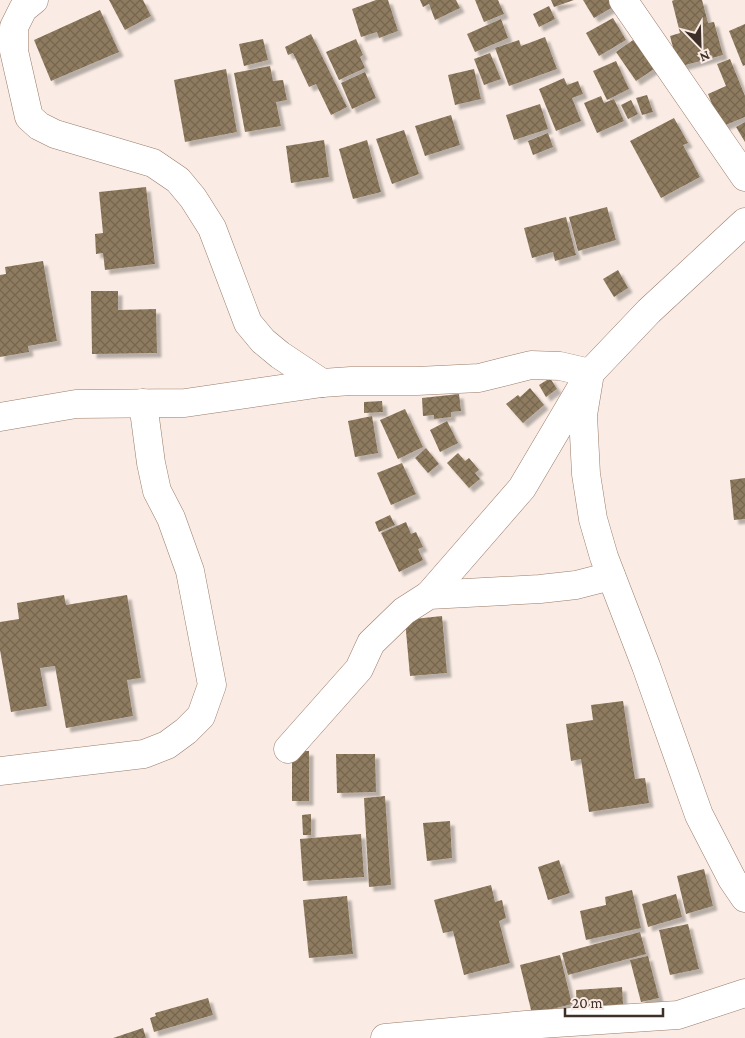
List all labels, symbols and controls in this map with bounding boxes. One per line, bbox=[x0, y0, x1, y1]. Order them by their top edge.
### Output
north arrow bbox=[675, 20, 725, 70]
text: N bbox=[697, 48, 713, 66]
scale bar bbox=[565, 986, 662, 1018]
text: 20 m bbox=[572, 995, 603, 1011]

